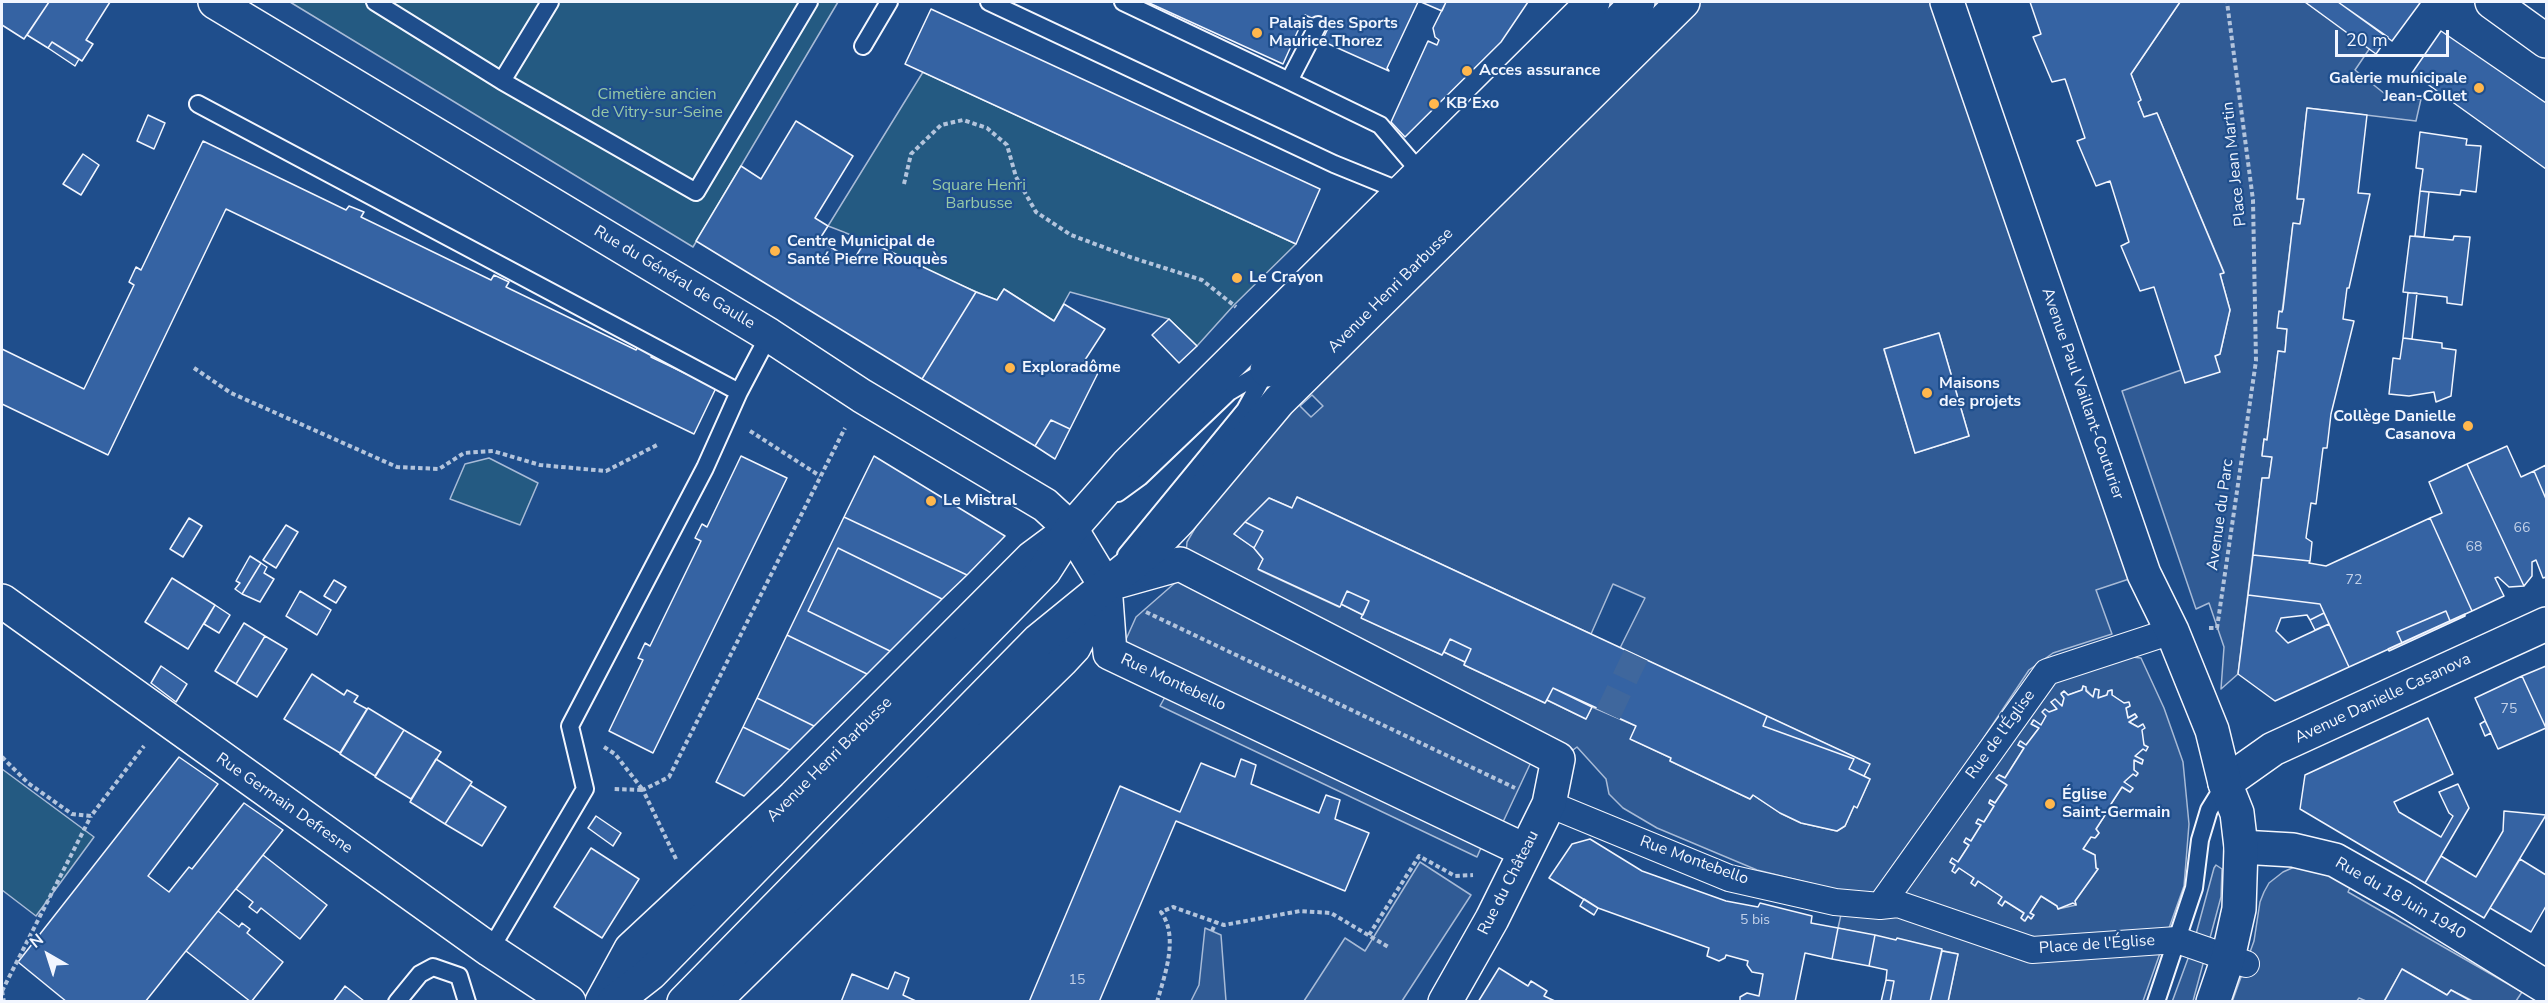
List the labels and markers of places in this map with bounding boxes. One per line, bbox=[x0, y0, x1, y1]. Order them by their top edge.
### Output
place label: Palais des Sports Maurice Thorez bbox=[1269, 14, 1398, 52]
marker: Palais des Sports Maurice Thorez bbox=[1250, 26, 1264, 40]
place label: Acces assurance bbox=[1479, 61, 1600, 81]
marker: Acces assurance bbox=[1460, 64, 1474, 78]
place label: Galerie municipale Jean-Collet bbox=[2329, 69, 2467, 107]
marker: Galerie municipale Jean-Collet bbox=[2472, 81, 2486, 95]
place label: KB Exo bbox=[1446, 94, 1499, 114]
marker: KB Exo bbox=[1427, 97, 1441, 111]
place label: Centre Municipal de Santé Pierre Rouquès bbox=[787, 232, 947, 270]
marker: Centre Municipal de Santé Pierre Rouquès bbox=[768, 244, 782, 258]
place label: Le Crayon bbox=[1249, 268, 1323, 288]
marker: Le Crayon bbox=[1230, 271, 1244, 285]
place label: Exploradôme bbox=[1022, 358, 1121, 378]
marker: Exploradôme bbox=[1003, 361, 1017, 375]
place label: Maisons des projets bbox=[1939, 374, 2021, 412]
marker: Maisons des projets bbox=[1920, 386, 1934, 400]
place label: Collège Danielle Casanova bbox=[2333, 407, 2456, 445]
marker: Collège Danielle Casanova bbox=[2461, 419, 2475, 433]
place label: Le Mistral bbox=[943, 491, 1017, 511]
marker: Le Mistral bbox=[924, 494, 938, 508]
place label: Église Saint-Germain bbox=[2062, 785, 2170, 823]
marker: Église Saint-Germain bbox=[2043, 797, 2057, 811]

